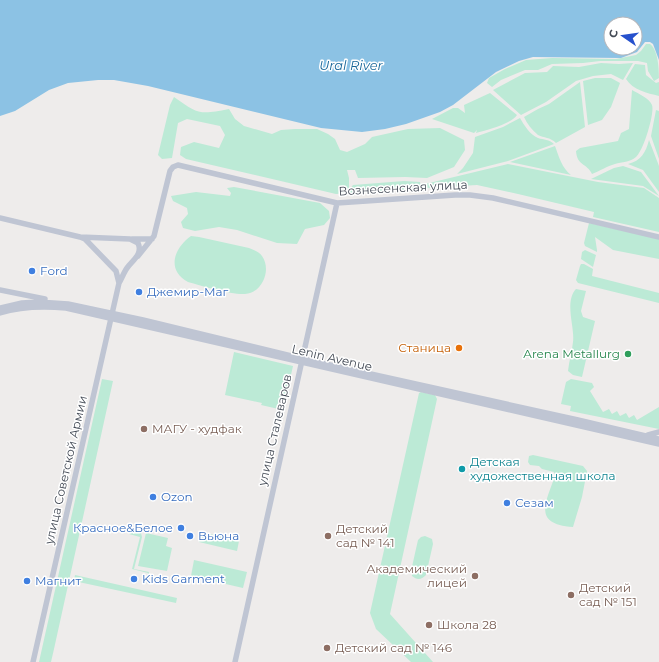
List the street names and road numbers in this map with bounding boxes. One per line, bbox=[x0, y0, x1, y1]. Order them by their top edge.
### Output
street label: Вознесенская улица bbox=[338, 177, 468, 198]
street label: Lenin Avenue bbox=[290, 341, 374, 374]
street label: улица Сталеваров bbox=[254, 373, 295, 488]
street label: улица Советской Армии bbox=[41, 394, 90, 547]

